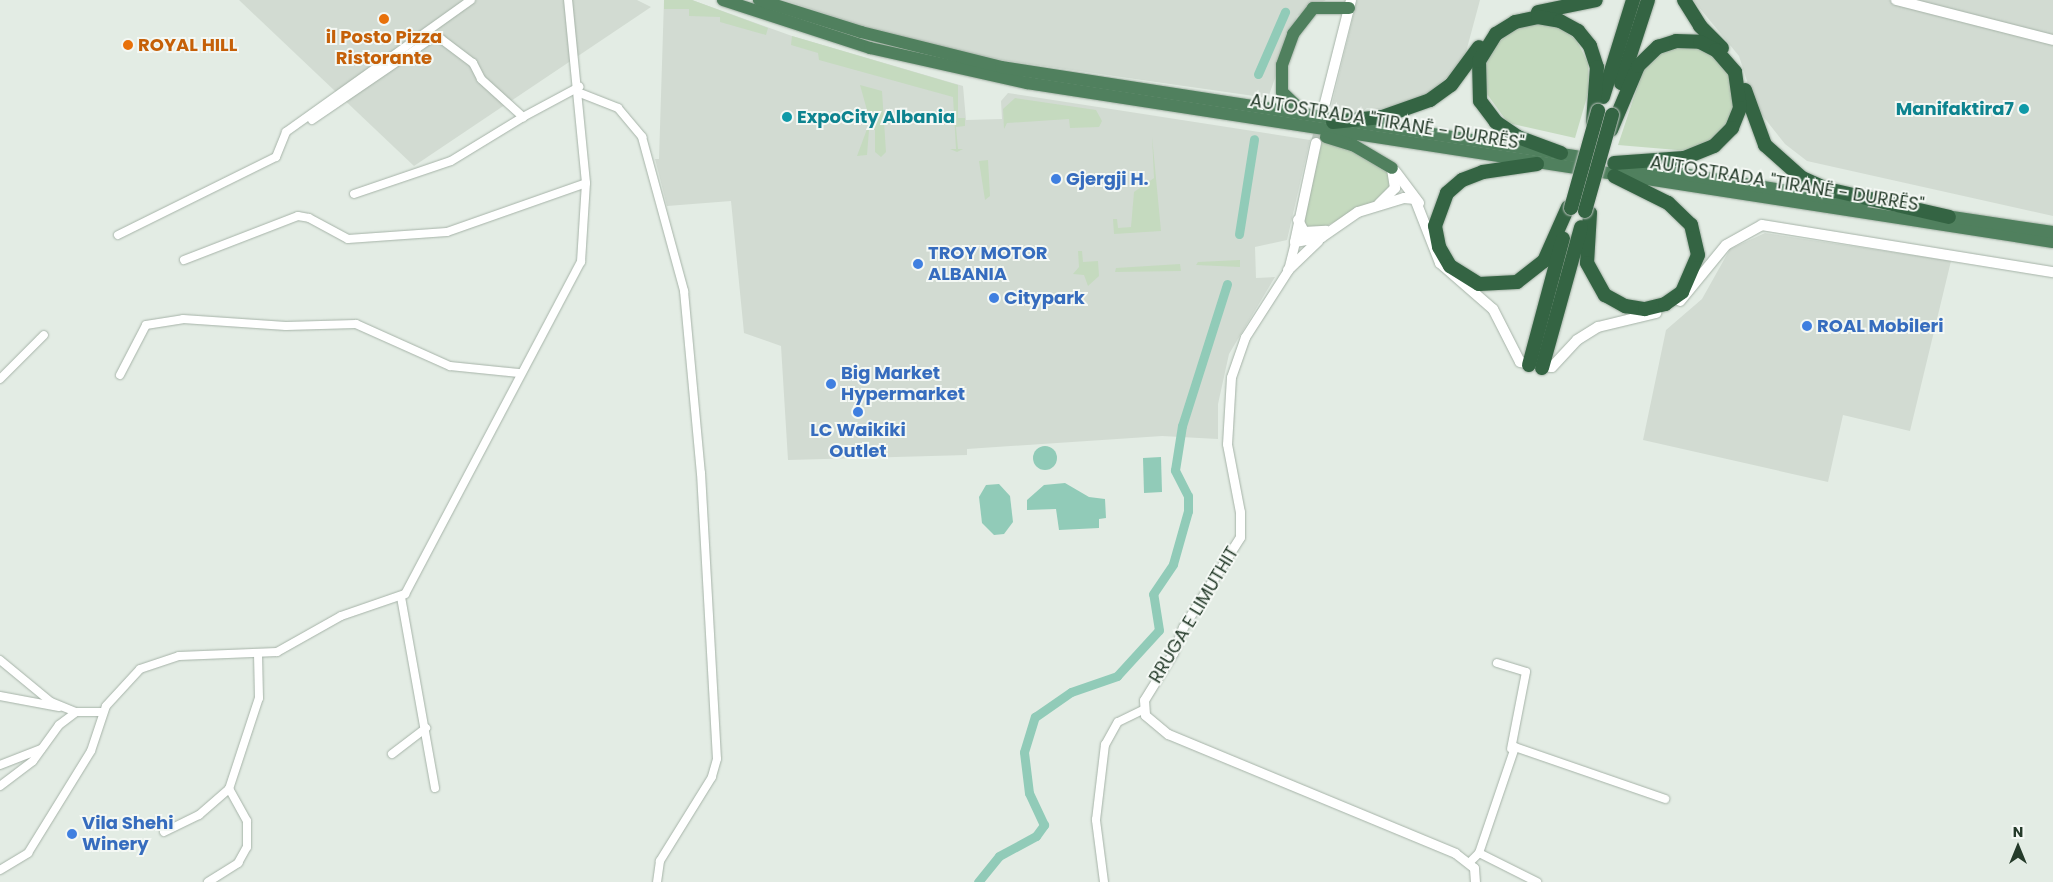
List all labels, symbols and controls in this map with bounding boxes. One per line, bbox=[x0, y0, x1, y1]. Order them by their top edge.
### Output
marker: il Posto Pizza Ristorante bbox=[378, 13, 390, 25]
place label: il Posto Pizza Ristorante bbox=[326, 27, 442, 70]
place label: ROYAL HILL bbox=[138, 34, 237, 56]
marker: ROYAL HILL bbox=[122, 39, 134, 51]
street label: AUTOSTRADA "TIRANË - DURRËS" bbox=[1249, 90, 1525, 154]
place label: Manifaktira7 bbox=[1896, 98, 2014, 120]
marker: Manifaktira7 bbox=[2018, 103, 2030, 115]
place label: ExpoCity Albania bbox=[797, 106, 955, 128]
marker: ExpoCity Albania bbox=[781, 111, 793, 123]
street label: AUTOSTRADA "TIRANË - DURRËS" bbox=[1649, 152, 1925, 216]
place label: Gjergji H. bbox=[1066, 168, 1149, 190]
marker: Gjergji H. bbox=[1050, 173, 1062, 185]
place label: TROY MOTOR ALBANIA bbox=[928, 243, 1048, 286]
marker: TROY MOTOR ALBANIA bbox=[912, 258, 924, 270]
place label: Citypark bbox=[1004, 287, 1085, 309]
marker: Citypark bbox=[988, 292, 1000, 304]
place label: ROAL Mobileri bbox=[1817, 315, 1943, 337]
marker: ROAL Mobileri bbox=[1801, 320, 1813, 332]
place label: Big Market Hypermarket bbox=[841, 363, 965, 406]
marker: Big Market Hypermarket bbox=[825, 378, 837, 390]
marker: LC Waikiki Outlet bbox=[852, 406, 864, 418]
place label: LC Waikiki Outlet bbox=[810, 420, 906, 462]
street label: RRUGA E LIMUTHIT bbox=[1145, 543, 1243, 687]
place label: Vila Shehi Winery bbox=[82, 813, 174, 856]
north arrow bbox=[1993, 822, 2043, 872]
text: N bbox=[2013, 822, 2023, 842]
marker: Vila Shehi Winery bbox=[66, 828, 78, 840]

